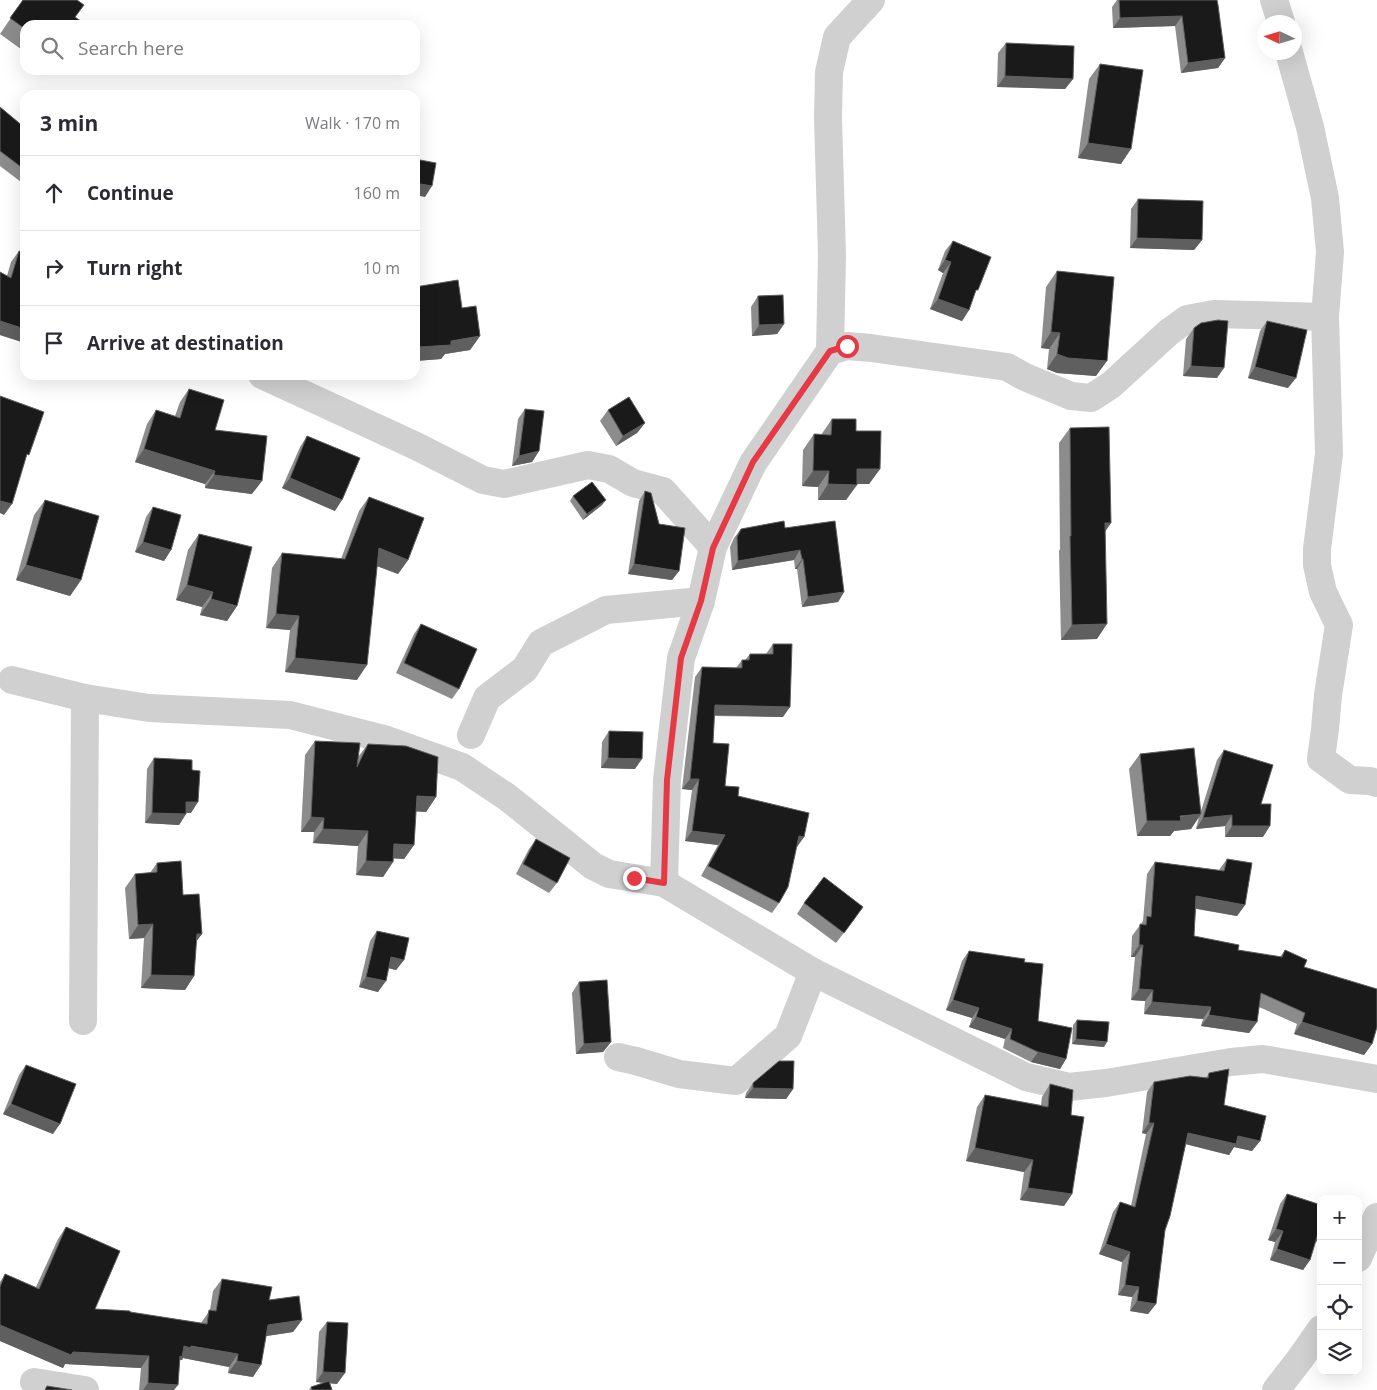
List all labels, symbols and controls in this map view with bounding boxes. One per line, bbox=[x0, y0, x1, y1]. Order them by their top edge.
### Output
north arrow bbox=[1257, 15, 1302, 60]
search box bbox=[20, 20, 420, 75]
icon: search bbox=[38, 34, 66, 62]
text: Search here bbox=[78, 35, 184, 61]
text: 3 min bbox=[40, 109, 98, 137]
text: Walk · 170 m bbox=[305, 112, 400, 134]
icon: ahead bbox=[40, 179, 68, 207]
text: Continue bbox=[87, 180, 174, 206]
text: 160 m bbox=[354, 182, 400, 204]
icon: right bbox=[40, 254, 68, 282]
text: Turn right bbox=[87, 255, 182, 281]
text: 10 m bbox=[363, 257, 400, 279]
icon: arrive bbox=[40, 329, 68, 357]
text: Arrive at destination bbox=[87, 330, 284, 356]
route start bbox=[836, 335, 859, 358]
route end bbox=[623, 867, 646, 890]
map controls bbox=[1317, 1195, 1362, 1375]
button: + bbox=[1317, 1195, 1362, 1240]
button: − bbox=[1317, 1240, 1362, 1285]
button: locate bbox=[1317, 1285, 1362, 1330]
button: layers bbox=[1317, 1330, 1362, 1375]

